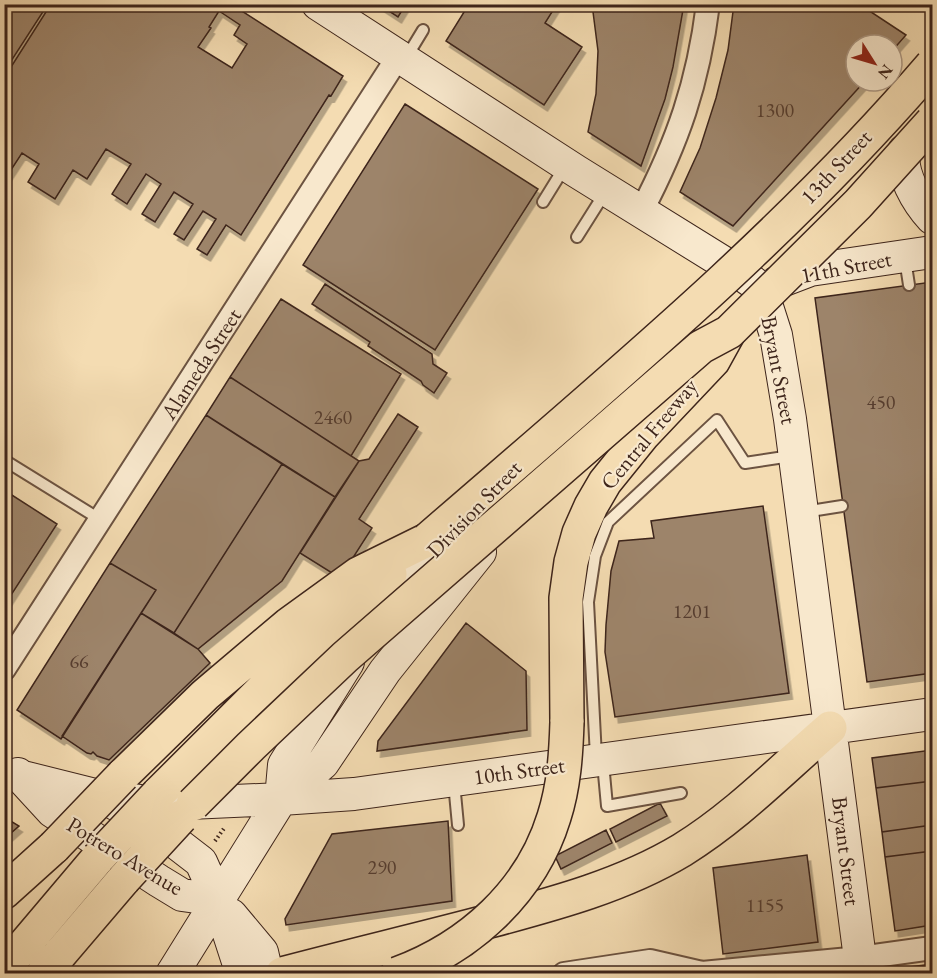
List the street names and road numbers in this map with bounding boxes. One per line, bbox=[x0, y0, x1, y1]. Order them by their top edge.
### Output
street label: 13th Street bbox=[794, 123, 878, 211]
street label: 11th Street bbox=[798, 244, 894, 290]
street label: Alameda Street bbox=[154, 303, 248, 426]
street label: Bryant Street bbox=[754, 313, 804, 427]
street label: Central Freeway bbox=[594, 372, 704, 496]
street label: Division Street bbox=[420, 454, 528, 564]
street label: 10th Street bbox=[471, 750, 567, 792]
street label: Bryant Street bbox=[825, 795, 867, 907]
street label: Potrero Avenue bbox=[62, 810, 189, 902]

